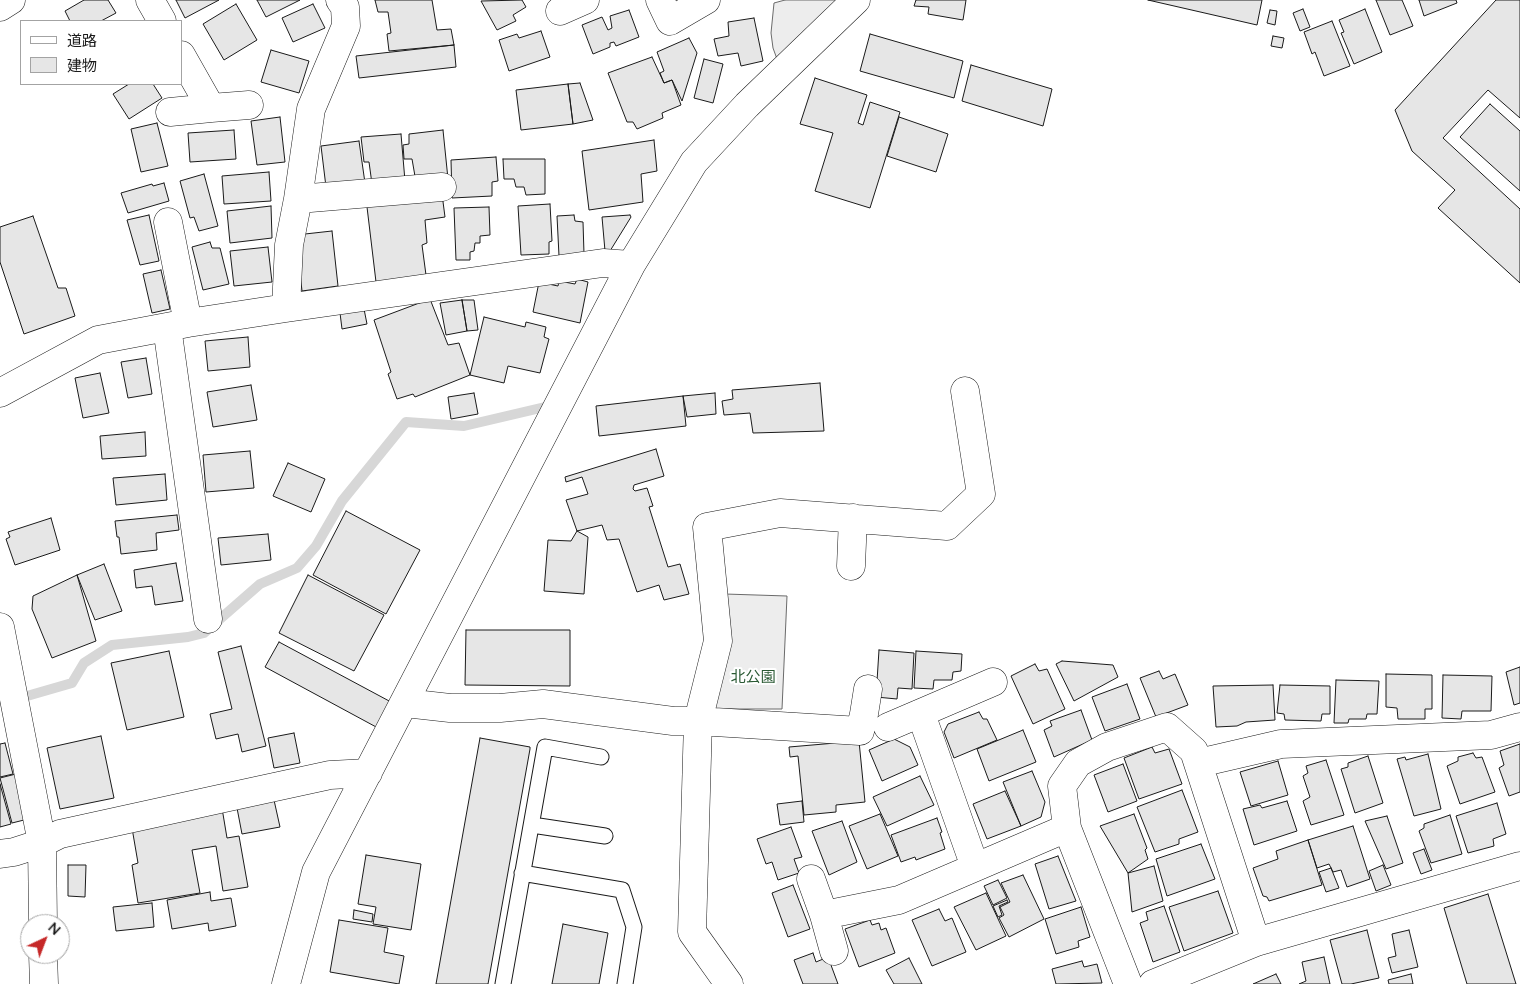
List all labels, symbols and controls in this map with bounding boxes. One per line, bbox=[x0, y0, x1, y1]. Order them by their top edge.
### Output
legend bbox=[20, 20, 182, 85]
text: 道路 bbox=[67, 31, 97, 49]
text: 建物 bbox=[67, 56, 97, 74]
park label: 北公園 bbox=[731, 668, 775, 686]
north arrow bbox=[20, 914, 70, 964]
text: N bbox=[45, 918, 65, 938]

